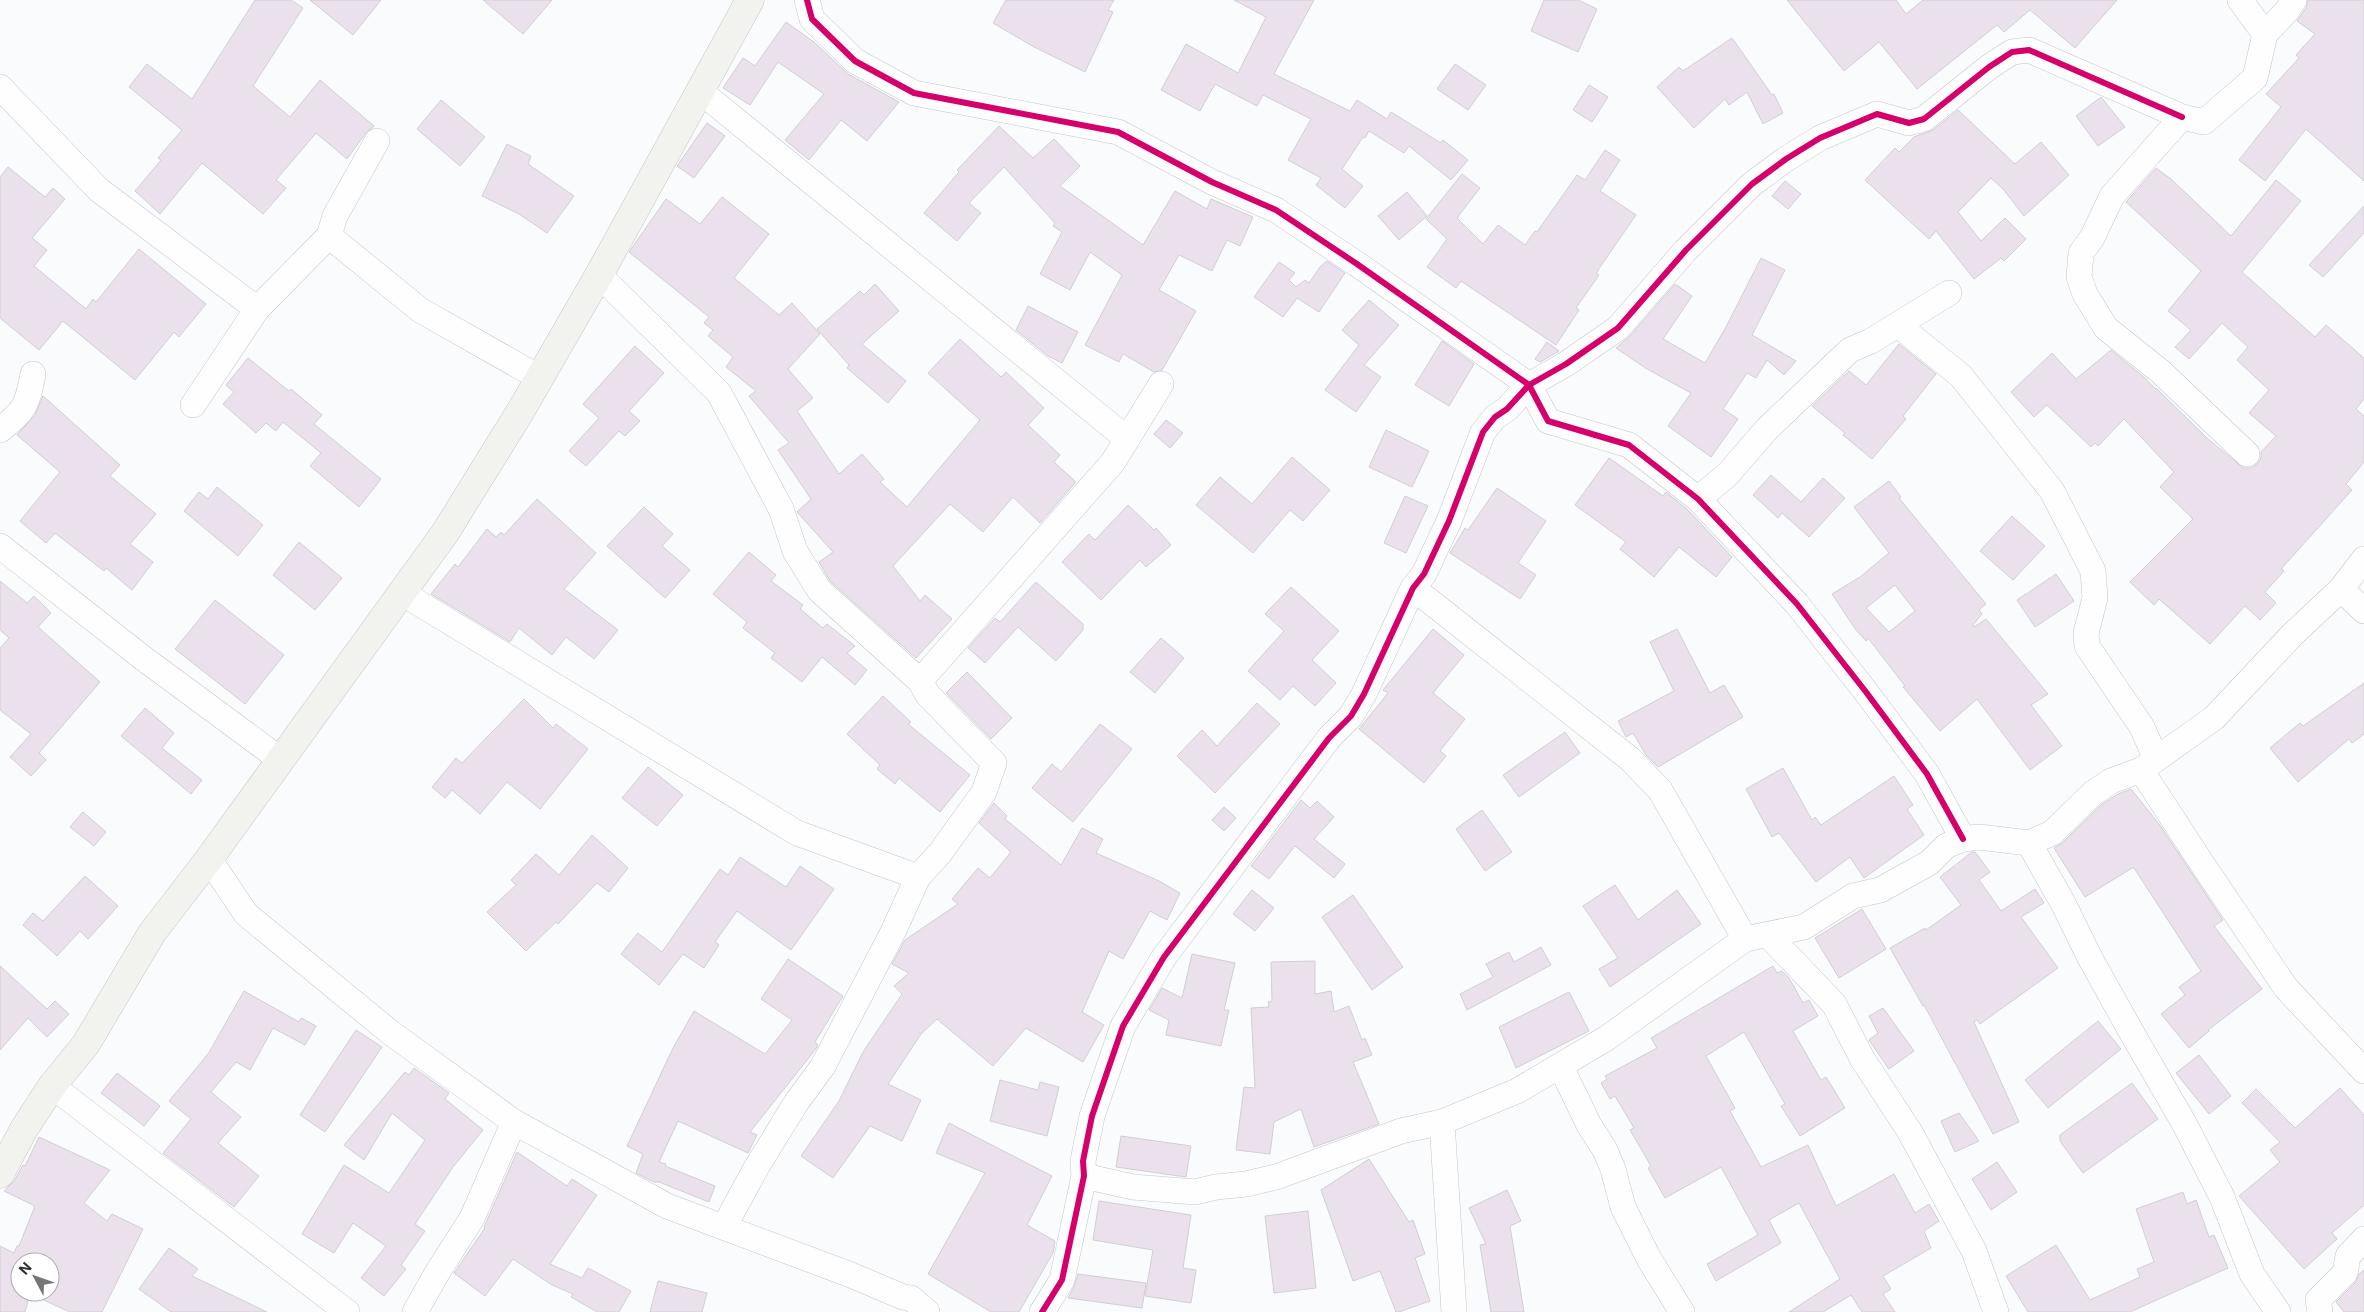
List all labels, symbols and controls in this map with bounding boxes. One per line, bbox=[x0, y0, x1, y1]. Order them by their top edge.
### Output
north arrow bbox=[10, 1252, 60, 1302]
text: N bbox=[15, 1259, 35, 1278]

